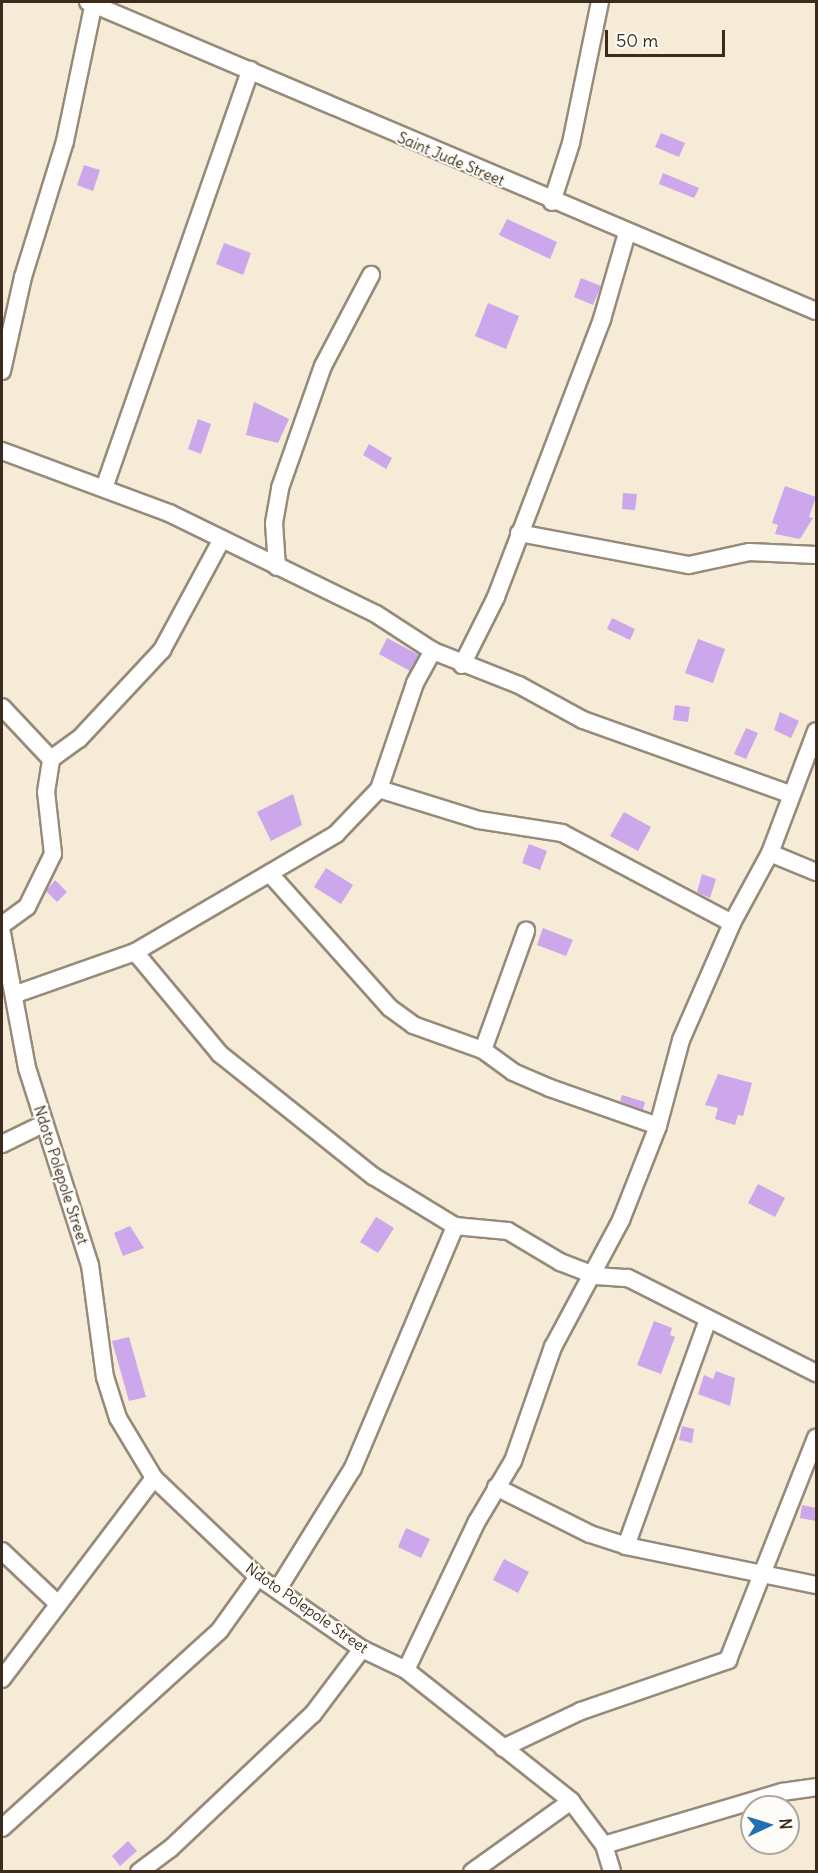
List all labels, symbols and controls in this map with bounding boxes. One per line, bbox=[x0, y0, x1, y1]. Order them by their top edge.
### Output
scale bar bbox=[608, 18, 728, 56]
text: 50 m bbox=[616, 29, 658, 52]
street label: Saint Jude Street bbox=[395, 128, 507, 190]
street label: Ndoto Polepole Street bbox=[30, 1103, 92, 1247]
street label: Ndoto Polepole Street bbox=[242, 1559, 372, 1657]
north arrow bbox=[740, 1795, 800, 1855]
text: N bbox=[776, 1818, 796, 1830]

